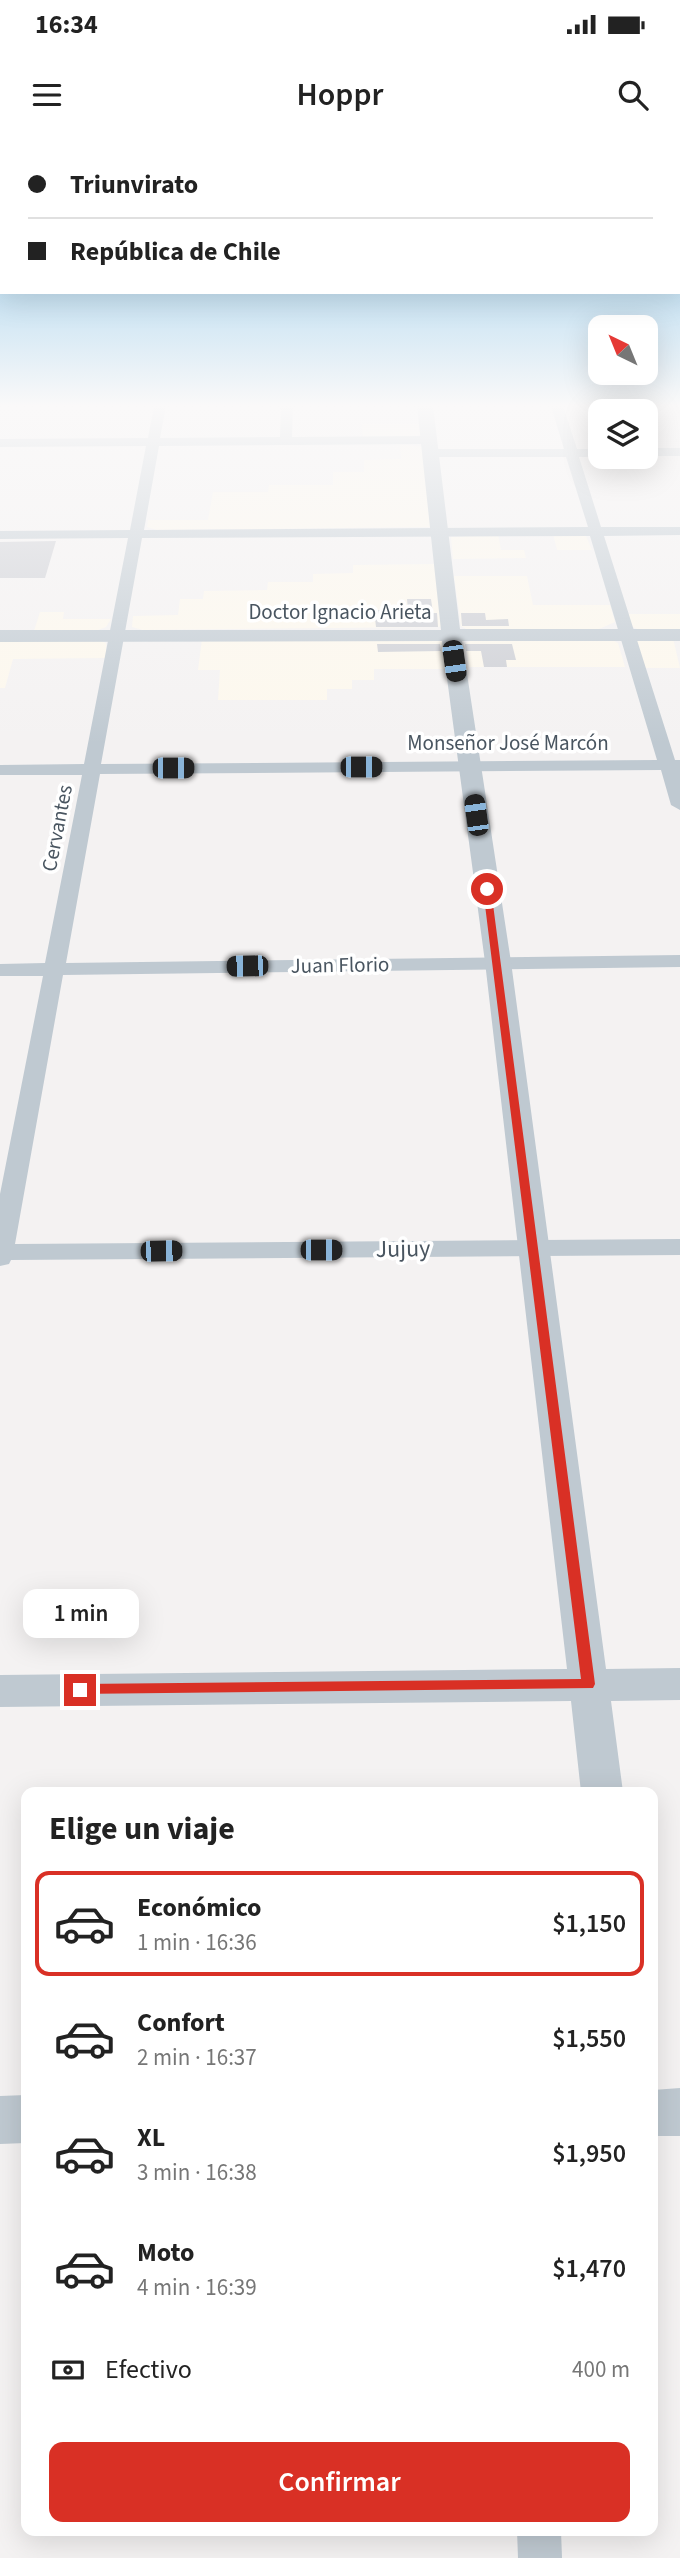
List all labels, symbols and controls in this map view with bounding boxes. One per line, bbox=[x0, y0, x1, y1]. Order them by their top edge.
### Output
text: 16:34 bbox=[35, 6, 98, 43]
text: Hoppr bbox=[297, 72, 383, 118]
icon: menu bbox=[28, 76, 66, 114]
icon: search bbox=[614, 76, 652, 114]
text: Triunvirato bbox=[70, 166, 198, 203]
text: República de Chile bbox=[70, 233, 281, 270]
north arrow bbox=[588, 315, 658, 385]
map controls bbox=[588, 315, 658, 469]
button: layers bbox=[588, 399, 658, 469]
street label: Doctor Ignacio Arieta bbox=[248, 597, 432, 627]
car bbox=[441, 639, 468, 683]
street label: Monseñor José Marcón bbox=[407, 728, 609, 758]
car bbox=[341, 757, 383, 778]
car bbox=[153, 758, 195, 779]
street label: Cervantes bbox=[34, 782, 80, 874]
car bbox=[463, 793, 490, 837]
route start bbox=[471, 873, 503, 905]
street label: Juan Florio bbox=[290, 949, 390, 981]
car bbox=[226, 955, 269, 977]
street label: Jujuy bbox=[375, 1231, 431, 1267]
car bbox=[140, 1240, 183, 1262]
car bbox=[301, 1240, 343, 1261]
callout: 1 min bbox=[22, 1588, 138, 1638]
text: 1 min bbox=[54, 1597, 108, 1630]
route end bbox=[64, 1674, 96, 1706]
text: Elige un viaje bbox=[49, 1806, 235, 1852]
text: Económico bbox=[137, 1889, 262, 1926]
icon: car bbox=[53, 1892, 116, 1955]
text: $1,150 bbox=[552, 1905, 626, 1942]
text: 1 min · 16:36 bbox=[137, 1926, 257, 1959]
text: Confort bbox=[137, 2004, 225, 2041]
icon: car bbox=[53, 2007, 116, 2070]
text: $1,550 bbox=[552, 2020, 626, 2057]
text: 2 min · 16:37 bbox=[137, 2041, 257, 2074]
text: XL bbox=[137, 2119, 165, 2156]
icon: car bbox=[53, 2122, 116, 2185]
text: $1,950 bbox=[552, 2135, 626, 2172]
text: 3 min · 16:38 bbox=[137, 2156, 257, 2189]
text: Moto bbox=[137, 2234, 194, 2271]
icon: car bbox=[53, 2237, 116, 2300]
text: $1,470 bbox=[552, 2250, 626, 2287]
text: 4 min · 16:39 bbox=[137, 2271, 257, 2304]
icon: cash bbox=[49, 2351, 87, 2389]
text: Efectivo bbox=[105, 2351, 192, 2388]
text: 400 m bbox=[572, 2353, 630, 2386]
button: Confirmar bbox=[49, 2442, 630, 2522]

